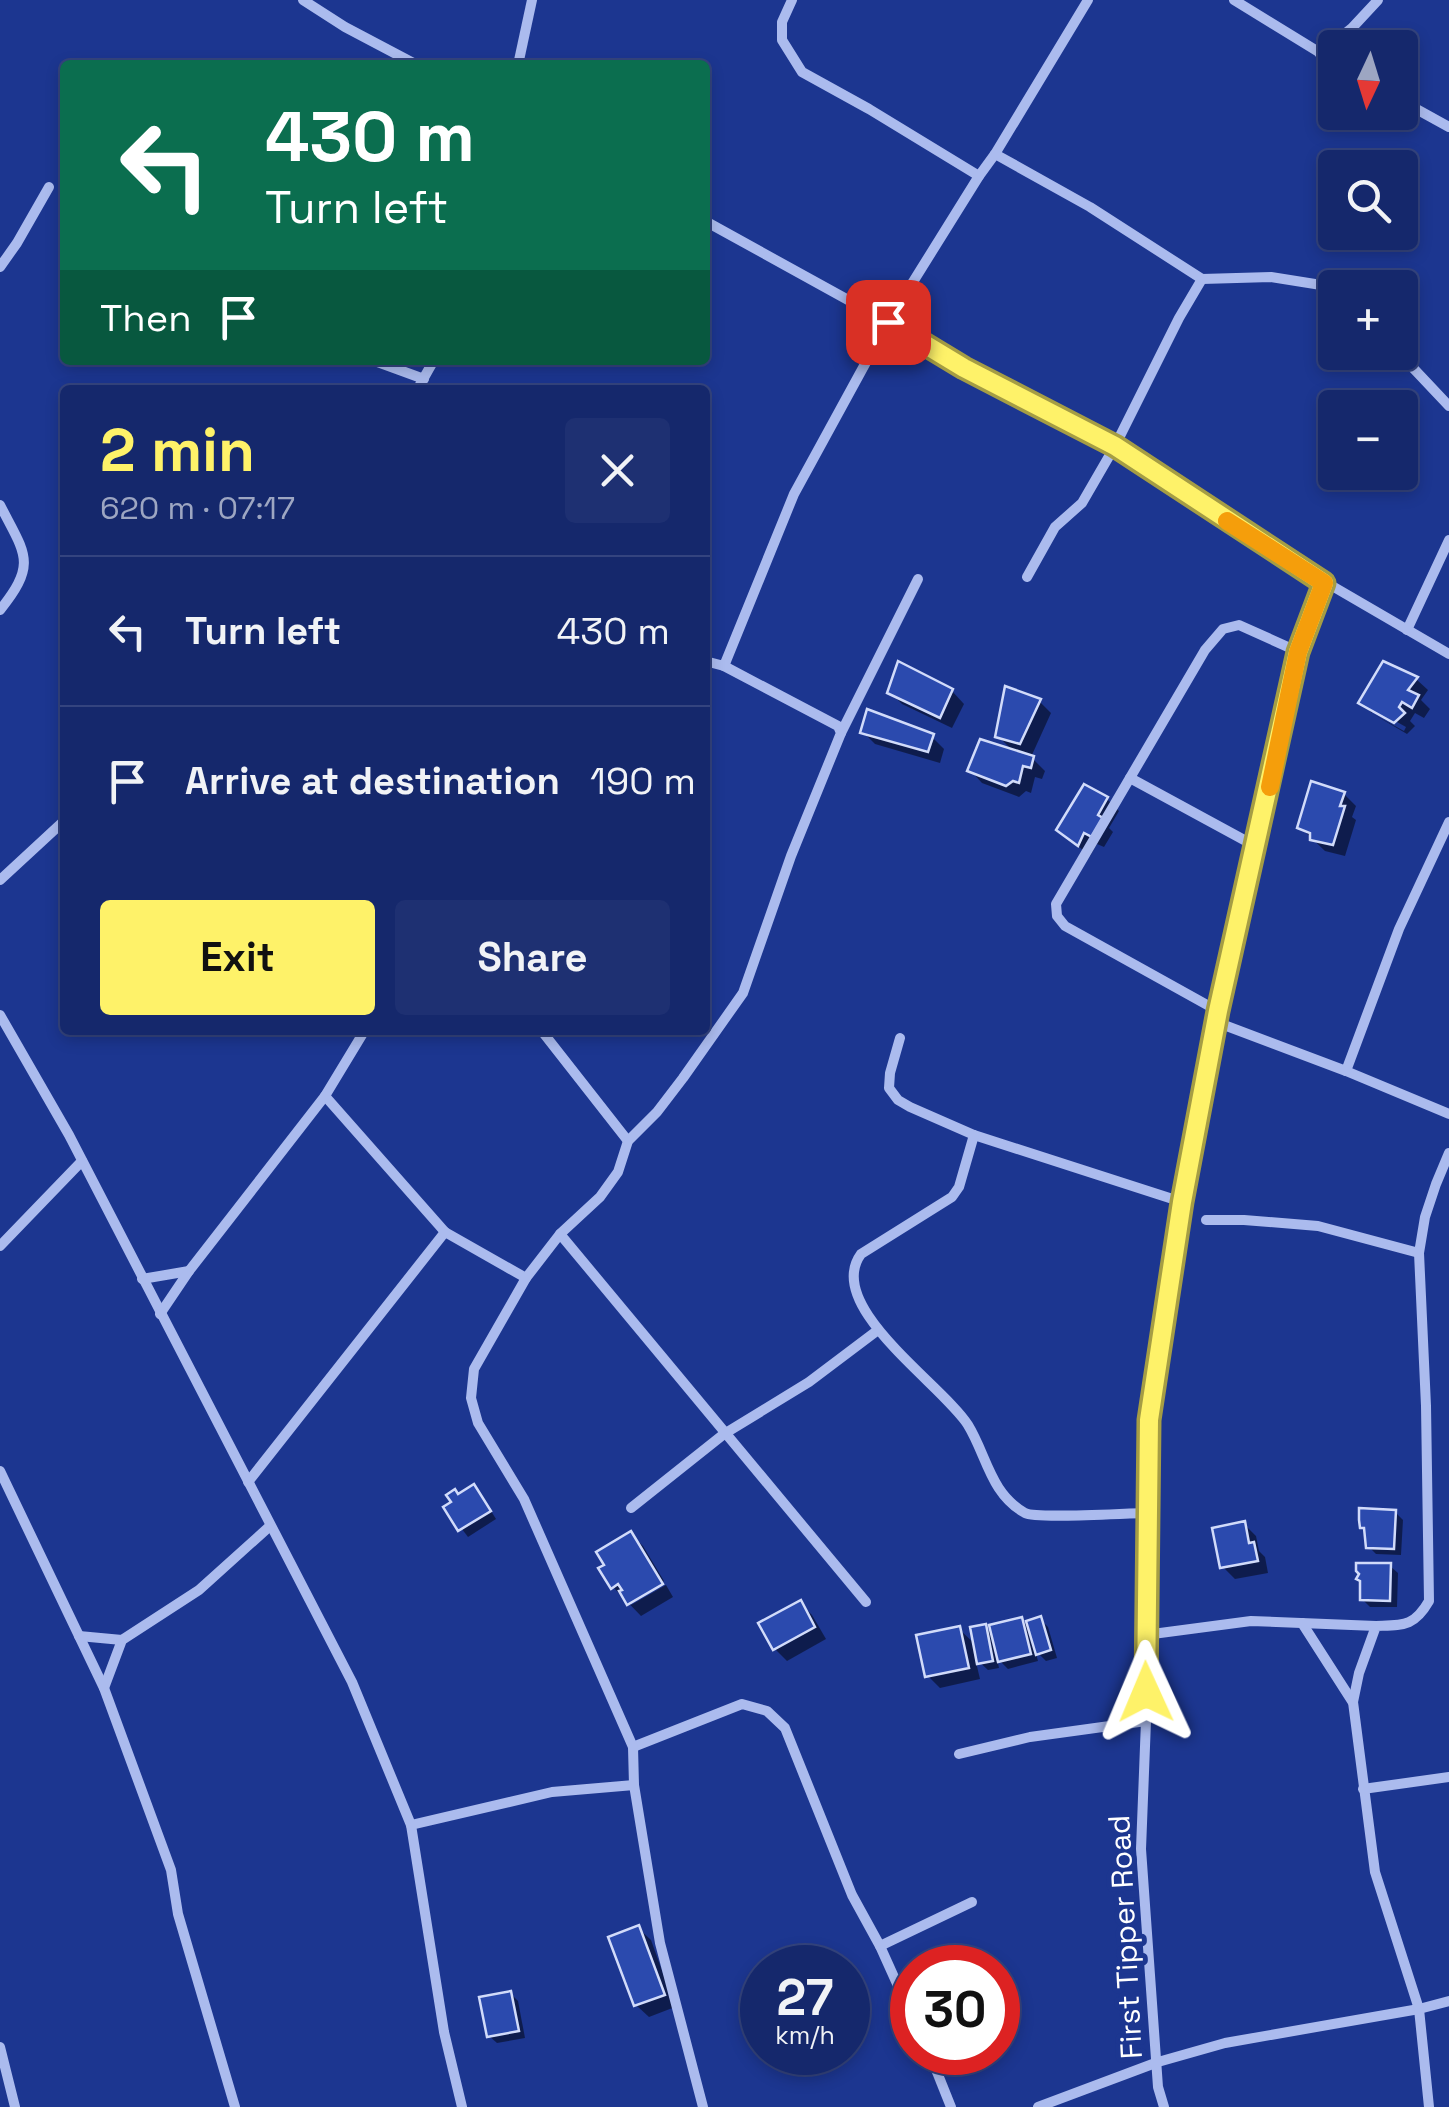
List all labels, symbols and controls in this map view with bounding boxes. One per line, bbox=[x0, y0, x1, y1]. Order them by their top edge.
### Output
north arrow bbox=[1318, 30, 1418, 130]
map controls bbox=[1318, 30, 1418, 490]
text: 430 m bbox=[265, 92, 475, 181]
icon: left bbox=[100, 100, 230, 230]
button: search bbox=[1318, 150, 1418, 250]
text: Turn left bbox=[265, 179, 448, 236]
button: + bbox=[1318, 270, 1418, 370]
pin bbox=[846, 280, 931, 365]
icon: arrive bbox=[211, 290, 266, 345]
text: Then bbox=[100, 294, 191, 342]
icon: arrive bbox=[861, 295, 916, 350]
button: − bbox=[1318, 390, 1418, 490]
text: 2 min bbox=[100, 412, 255, 489]
button: close bbox=[565, 418, 670, 523]
text: 620 m · 07:17 bbox=[100, 488, 295, 528]
icon: left bbox=[100, 604, 155, 659]
text: Turn left bbox=[185, 607, 341, 655]
text: 430 m bbox=[556, 607, 670, 655]
icon: arrive bbox=[100, 754, 155, 809]
text: Arrive at destination bbox=[185, 757, 560, 805]
text: 190 m bbox=[590, 757, 696, 805]
button: Exit bbox=[100, 900, 375, 1015]
button: Share bbox=[395, 900, 670, 1015]
position arrow bbox=[1094, 1640, 1198, 1744]
street label: First Tipper Road bbox=[1099, 1814, 1151, 2060]
speed limit sign: 30 bbox=[890, 1945, 1020, 2075]
text: 27 bbox=[777, 1966, 833, 2030]
text: km/h bbox=[775, 2019, 835, 2051]

